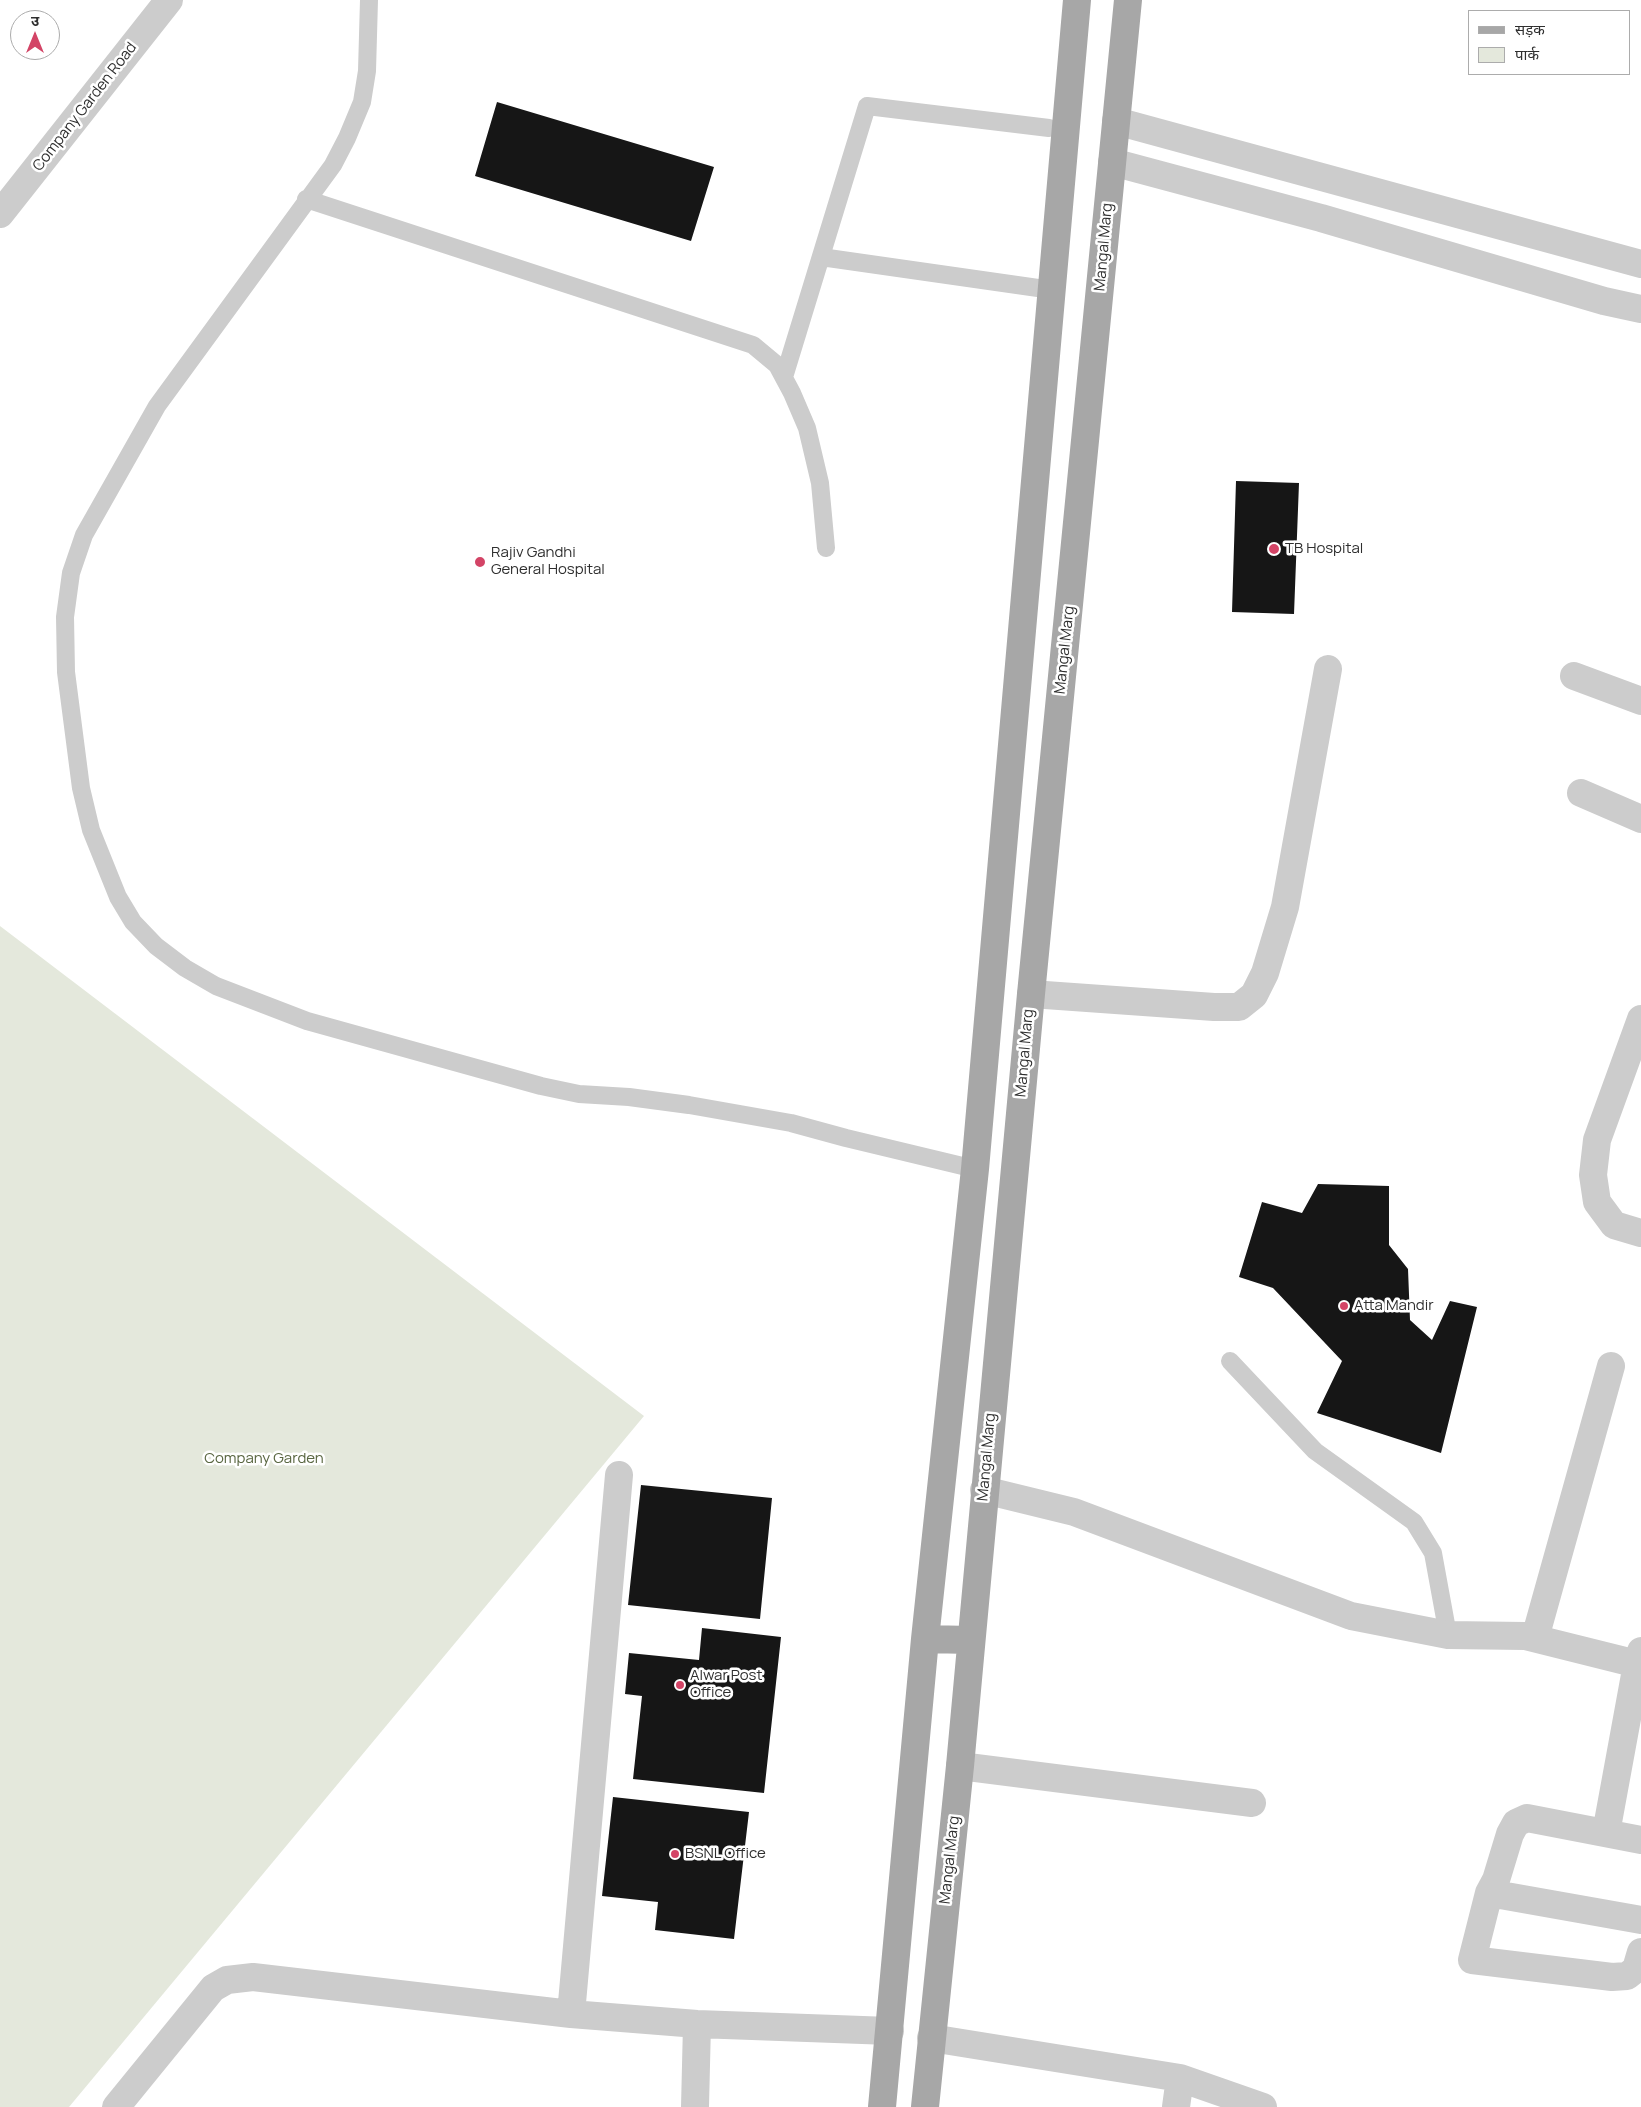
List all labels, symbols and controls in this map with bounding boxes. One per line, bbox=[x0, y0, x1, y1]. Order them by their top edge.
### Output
north arrow bbox=[10, 10, 60, 60]
legend bbox=[1468, 10, 1631, 75]
text: उ bbox=[31, 11, 39, 30]
text: सड़क bbox=[1515, 19, 1545, 40]
street label: Company Garden Road bbox=[29, 39, 141, 175]
text: पार्क bbox=[1515, 44, 1539, 65]
street label: Mangal Marg bbox=[1091, 202, 1117, 292]
place label: TB Hospital bbox=[1285, 540, 1363, 558]
marker: TB Hospital bbox=[1267, 542, 1281, 556]
place label: Rajiv Gandhi General Hospital bbox=[491, 544, 605, 579]
marker: Rajiv Gandhi General Hospital bbox=[473, 555, 487, 569]
street label: Mangal Marg bbox=[1051, 605, 1079, 695]
street label: Mangal Marg bbox=[1012, 1008, 1038, 1098]
place label: Atta Mandir bbox=[1354, 1297, 1434, 1315]
marker: Atta Mandir bbox=[1338, 1300, 1350, 1312]
street label: Mangal Marg bbox=[974, 1412, 1000, 1502]
park label: Company Garden bbox=[204, 1450, 324, 1468]
place label: Alwar Post Office bbox=[690, 1667, 762, 1702]
marker: Alwar Post Office bbox=[674, 1679, 686, 1691]
street label: Mangal Marg bbox=[936, 1815, 964, 1905]
place label: BSNL Office bbox=[685, 1845, 766, 1863]
marker: BSNL Office bbox=[669, 1848, 681, 1860]

